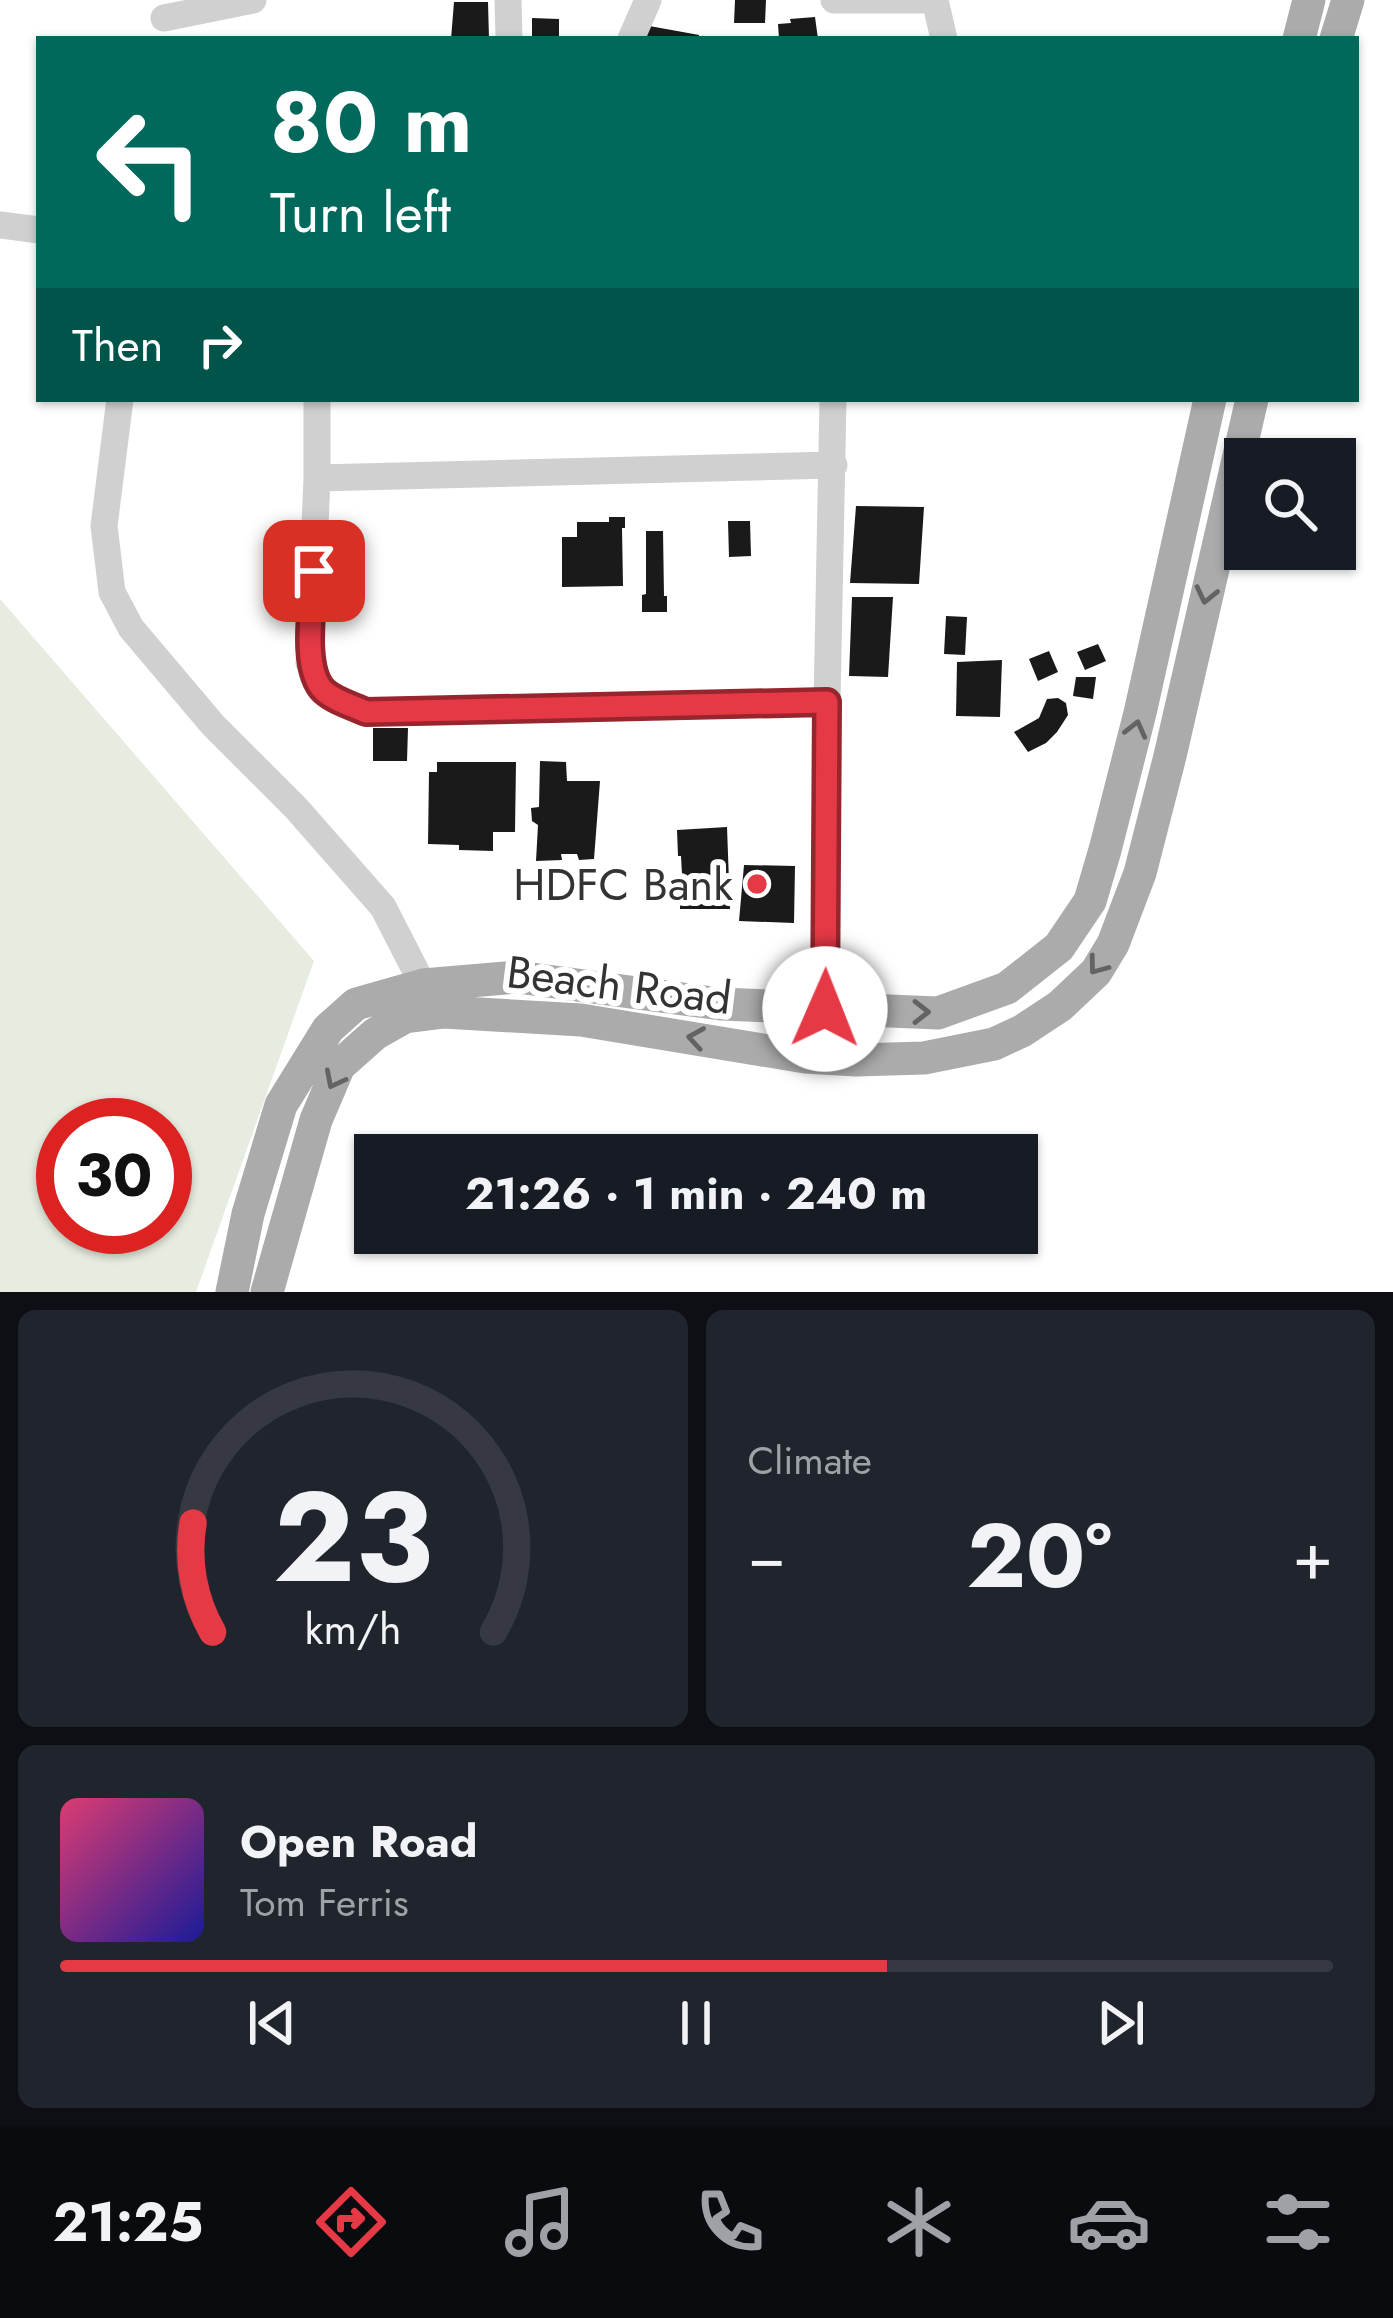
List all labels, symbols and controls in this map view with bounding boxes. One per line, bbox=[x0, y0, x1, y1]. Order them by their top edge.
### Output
text: 80 m bbox=[270, 62, 472, 184]
icon: left bbox=[72, 84, 228, 240]
text: Turn left bbox=[270, 174, 451, 252]
icon: right bbox=[187, 312, 253, 378]
text: Then bbox=[72, 313, 163, 378]
map controls bbox=[1224, 438, 1356, 570]
button: search bbox=[1224, 438, 1356, 570]
pin bbox=[263, 520, 365, 622]
icon: arrive bbox=[281, 538, 347, 604]
one-way arrow bbox=[1195, 584, 1220, 604]
one-way arrow bbox=[1122, 719, 1147, 739]
place label: HDFC Bank bbox=[513, 852, 733, 917]
marker: HDFC Bank bbox=[744, 871, 770, 897]
street label: Beach Road bbox=[503, 939, 735, 1031]
position arrow bbox=[762, 946, 888, 1072]
one-way arrow bbox=[1089, 953, 1111, 975]
one-way arrow bbox=[913, 999, 931, 1025]
one-way arrow bbox=[686, 1027, 706, 1052]
one-way arrow bbox=[326, 1068, 349, 1090]
speed limit sign: 30 bbox=[36, 1098, 192, 1254]
text: 21:26 · 1 min · 240 m bbox=[465, 1161, 927, 1226]
text: Climate bbox=[748, 1432, 872, 1489]
text: 23 bbox=[273, 1447, 432, 1628]
text: 20° bbox=[967, 1491, 1112, 1621]
text: − bbox=[748, 1508, 786, 1604]
text: + bbox=[1292, 1508, 1333, 1604]
text: km/h bbox=[304, 1597, 401, 1659]
text: Open Road bbox=[240, 1809, 478, 1874]
text: Tom Ferris bbox=[240, 1874, 409, 1931]
icon: previous bbox=[239, 1990, 305, 2056]
icon: pause bbox=[663, 1990, 729, 2056]
icon: next bbox=[1088, 1990, 1154, 2056]
icon: directions bbox=[309, 2180, 393, 2264]
icon: music bbox=[498, 2180, 582, 2264]
icon: phone bbox=[688, 2180, 772, 2264]
icon: climate bbox=[877, 2180, 961, 2264]
icon: car bbox=[1067, 2180, 1151, 2264]
icon: filters bbox=[1256, 2180, 1340, 2264]
text: 21:25 bbox=[53, 2183, 203, 2261]

